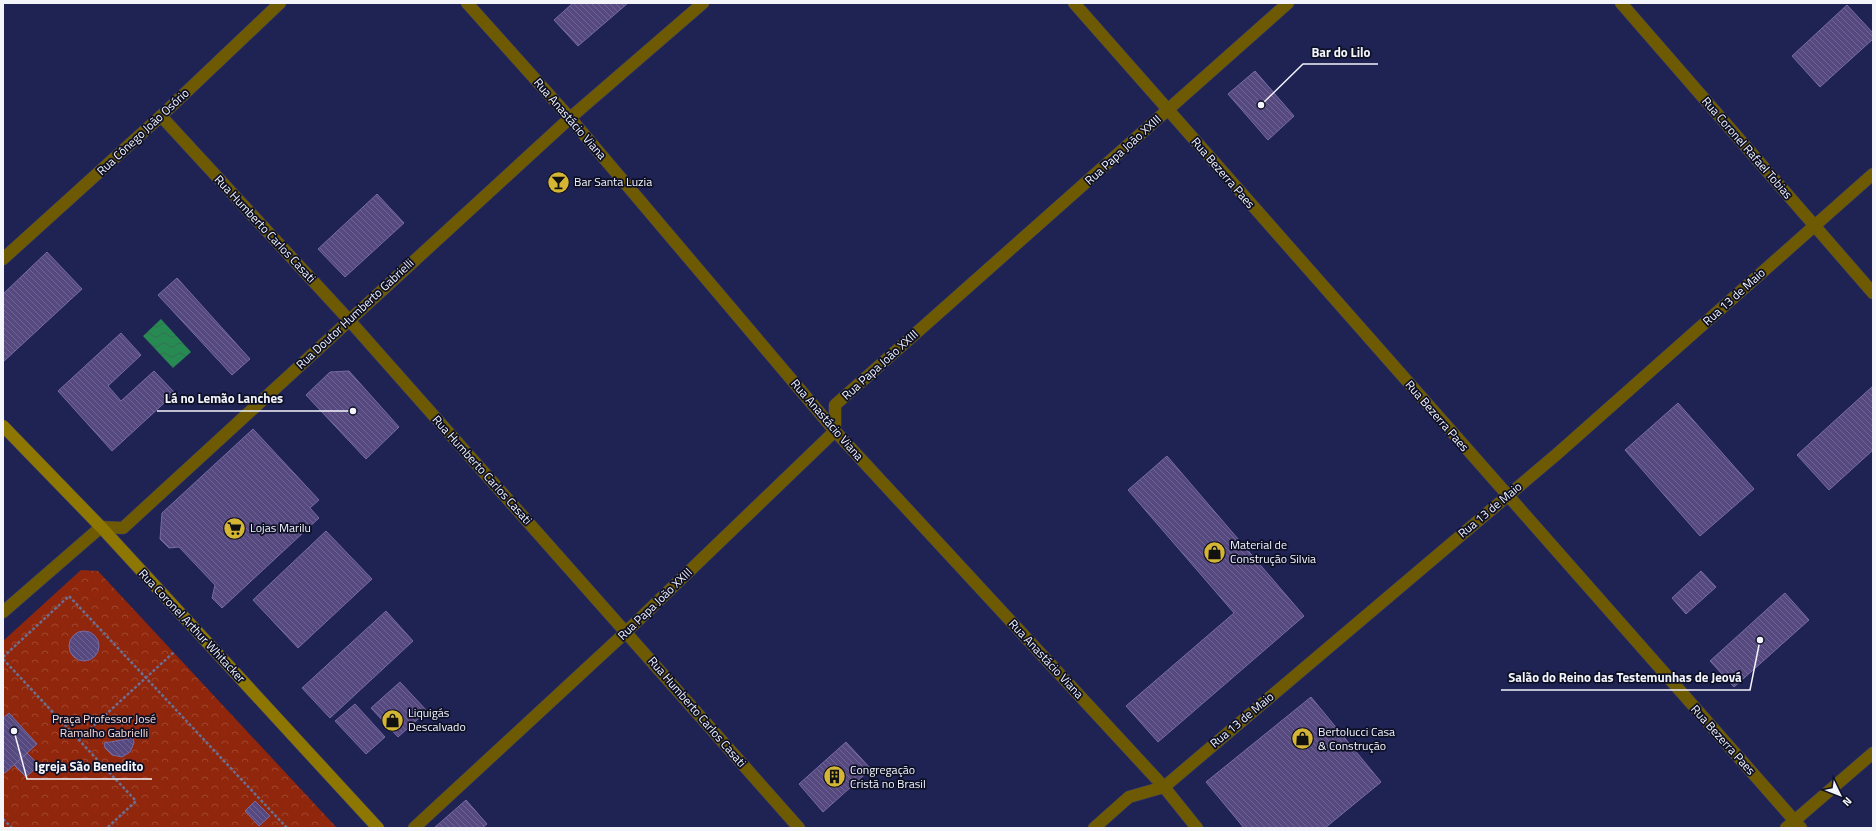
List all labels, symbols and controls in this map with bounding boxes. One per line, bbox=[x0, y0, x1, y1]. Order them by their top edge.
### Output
callout: Bar do Lilo bbox=[1303, 39, 1378, 64]
text: Bar do Lilo bbox=[1311, 42, 1371, 62]
street label: Rua Anastácio Viana bbox=[530, 74, 611, 164]
street label: Rua Cônego João Osório bbox=[92, 84, 193, 180]
street label: Rua Coronel Rafael Tobias bbox=[1697, 92, 1798, 203]
street label: Rua Papa João XXIII bbox=[1080, 110, 1165, 189]
street label: Rua Bezerra Paes bbox=[1187, 133, 1260, 213]
bar icon: Bar Santa Luzia bbox=[546, 169, 572, 195]
street label: Rua Humberto Carlos Casati bbox=[210, 170, 321, 287]
place label: Bar Santa Luzia bbox=[574, 172, 652, 191]
street label: Rua Doutor Humberto Gabrielli bbox=[291, 254, 418, 373]
street label: Rua 13 de Maio bbox=[1698, 263, 1769, 330]
street label: Rua Papa João XXIII bbox=[837, 325, 922, 404]
street label: Rua Anastácio Viana bbox=[787, 375, 868, 465]
street label: Rua Bezerra Paes bbox=[1401, 376, 1474, 456]
callout: Lá no Lemão Lanches bbox=[157, 386, 292, 411]
text: Lá no Lemão Lanches bbox=[165, 388, 283, 408]
street label: Rua Humberto Carlos Casati bbox=[428, 411, 537, 529]
street label: Rua 13 de Maio bbox=[1453, 477, 1526, 542]
supermarket icon: Lojas Marilu bbox=[221, 515, 247, 541]
place label: Lojas Marilu bbox=[250, 518, 311, 537]
place label: Material de Construção Silvia bbox=[1230, 535, 1316, 568]
shop icon: Material de Construção Silvia bbox=[1202, 539, 1228, 565]
street label: Rua Papa João XXIII bbox=[613, 563, 696, 644]
street label: Rua Coronel Arthur Whitacker bbox=[134, 565, 250, 687]
street label: Rua Anastácio Viana bbox=[1004, 615, 1088, 703]
street label: Rua Humberto Carlos Casati bbox=[644, 652, 751, 771]
callout: Salão do Reino das Testemunhas de Jeová bbox=[1501, 665, 1750, 690]
text: Salão do Reino das Testemunhas de Jeová bbox=[1508, 667, 1742, 687]
street label: Rua 13 de Maio bbox=[1205, 687, 1278, 752]
street label: Rua Bezerra Paes bbox=[1687, 700, 1760, 779]
place label: Liquigás Descalvado bbox=[408, 703, 466, 736]
shop icon: Liquigás Descalvado bbox=[379, 707, 405, 733]
park label: Praça Professor José Ramalho Gabrielli bbox=[52, 709, 156, 742]
place label: Bertolucci Casa & Construção bbox=[1318, 722, 1395, 755]
shop icon: Bertolucci Casa & Construção bbox=[1289, 726, 1315, 752]
callout: Igreja São Benedito bbox=[27, 754, 152, 779]
text: Igreja São Benedito bbox=[35, 756, 144, 776]
place label: Congregação Cristã no Brasil bbox=[850, 760, 926, 793]
building icon: Congregação Cristã no Brasil bbox=[822, 764, 848, 790]
north arrow bbox=[1820, 775, 1860, 815]
text: N bbox=[1839, 794, 1856, 810]

